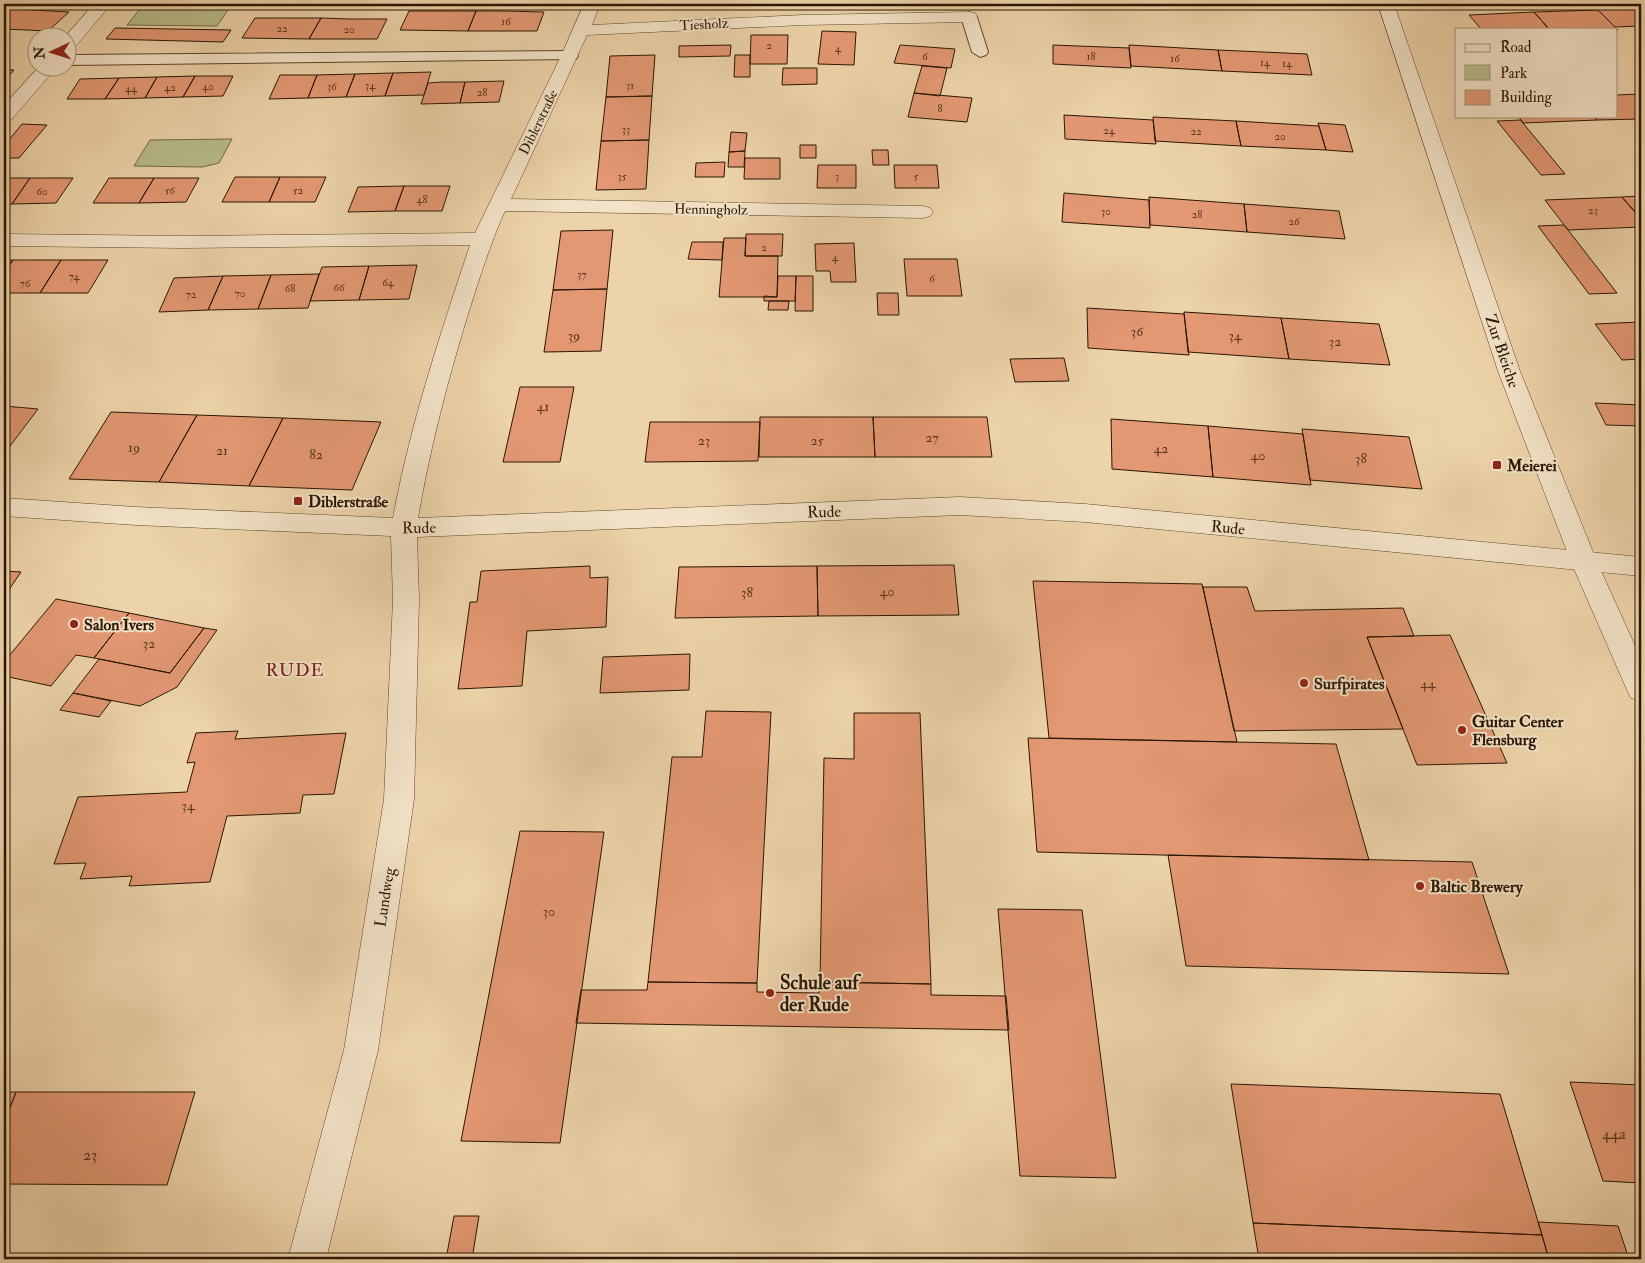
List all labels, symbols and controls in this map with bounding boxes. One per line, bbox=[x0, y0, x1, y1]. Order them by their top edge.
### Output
house number: 16 bbox=[501, 15, 512, 28]
street label: Tiesholz bbox=[679, 15, 729, 34]
house number: 22 bbox=[276, 22, 288, 35]
house number: 20 bbox=[343, 23, 355, 36]
north arrow bbox=[28, 28, 78, 78]
legend bbox=[1455, 28, 1618, 118]
text: Road bbox=[1500, 38, 1532, 57]
house number: 2 bbox=[766, 39, 772, 52]
house number: 4 bbox=[835, 42, 842, 55]
text: N bbox=[31, 46, 49, 61]
house number: 6 bbox=[922, 50, 929, 63]
house number: 18 bbox=[1086, 50, 1096, 63]
house number: 16 bbox=[1170, 52, 1181, 65]
house number: 14 bbox=[1260, 56, 1271, 69]
house number: 14 bbox=[1282, 57, 1293, 70]
text: Park bbox=[1500, 64, 1527, 83]
house number: 34 bbox=[365, 79, 376, 92]
house number: 31 bbox=[626, 79, 634, 92]
house number: 40 bbox=[202, 80, 214, 93]
house number: 36 bbox=[327, 80, 338, 93]
house number: 42 bbox=[164, 81, 176, 94]
house number: 44 bbox=[125, 82, 138, 95]
house number: 28 bbox=[477, 86, 487, 99]
street label: Diblerstraße bbox=[515, 87, 562, 157]
text: Building bbox=[1500, 88, 1552, 107]
house number: 8 bbox=[937, 102, 943, 115]
house number: 33 bbox=[622, 123, 630, 136]
house number: 24 bbox=[1103, 124, 1116, 137]
house number: 22 bbox=[1190, 125, 1202, 138]
house number: 20 bbox=[1274, 130, 1286, 143]
house number: 35 bbox=[617, 170, 627, 183]
house number: 3 bbox=[835, 170, 839, 183]
house number: 5 bbox=[914, 170, 919, 183]
house number: 56 bbox=[165, 184, 177, 197]
house number: 52 bbox=[293, 184, 304, 197]
house number: 60 bbox=[36, 185, 48, 198]
house number: 48 bbox=[416, 193, 428, 206]
street label: Henningholz bbox=[674, 200, 748, 219]
house number: 23 bbox=[1588, 204, 1598, 217]
house number: 30 bbox=[1101, 205, 1111, 218]
house number: 28 bbox=[1192, 208, 1202, 221]
house number: 26 bbox=[1288, 215, 1301, 228]
house number: 2 bbox=[761, 241, 767, 254]
house number: 4 bbox=[832, 251, 839, 264]
house number: 37 bbox=[577, 268, 587, 281]
house number: 74 bbox=[69, 270, 80, 283]
house number: 6 bbox=[929, 272, 936, 285]
house number: 64 bbox=[382, 276, 395, 289]
house number: 76 bbox=[20, 277, 32, 290]
house number: 66 bbox=[333, 281, 346, 294]
house number: 68 bbox=[285, 282, 295, 295]
house number: 70 bbox=[235, 287, 246, 300]
house number: 72 bbox=[186, 288, 197, 301]
street label: Zur Bleiche bbox=[1480, 312, 1524, 391]
house number: 36 bbox=[1131, 323, 1144, 340]
house number: 39 bbox=[568, 327, 580, 344]
house number: 34 bbox=[1229, 327, 1243, 344]
house number: 32 bbox=[1329, 333, 1341, 350]
house number: 41 bbox=[537, 398, 549, 415]
house number: 27 bbox=[925, 429, 939, 446]
house number: 23 bbox=[698, 432, 710, 449]
house number: 25 bbox=[810, 432, 824, 449]
house number: 19 bbox=[128, 439, 140, 456]
house number: 42 bbox=[1154, 440, 1168, 457]
house number: 21 bbox=[216, 442, 228, 459]
house number: 82 bbox=[309, 446, 323, 463]
house number: 40 bbox=[1251, 447, 1265, 464]
house number: 38 bbox=[1355, 450, 1367, 467]
place label: Meierei bbox=[1506, 456, 1557, 476]
marker: Meierei bbox=[1491, 459, 1503, 471]
place label: Diblerstraße bbox=[308, 492, 389, 512]
marker: Diblerstraße bbox=[292, 495, 304, 507]
street label: Rude bbox=[807, 501, 842, 523]
street label: Rude bbox=[1210, 516, 1246, 540]
street label: Rude bbox=[402, 518, 437, 538]
house number: 40 bbox=[880, 583, 894, 600]
house number: 38 bbox=[741, 584, 753, 601]
place label: Salon Ivers bbox=[84, 615, 154, 635]
marker: Salon Ivers bbox=[68, 618, 80, 630]
house number: 32 bbox=[143, 635, 155, 652]
district label: RUDE bbox=[266, 659, 324, 682]
place label: Surfpirates bbox=[1314, 674, 1385, 695]
house number: 44 bbox=[1420, 675, 1437, 692]
marker: Surfpirates bbox=[1298, 677, 1310, 689]
place label: Guitar Center Flensburg bbox=[1472, 712, 1564, 751]
marker: Guitar Center Flensburg bbox=[1456, 724, 1468, 736]
house number: 34 bbox=[182, 797, 196, 814]
street label: Lundweg bbox=[370, 865, 400, 928]
place label: Baltic Brewery bbox=[1430, 877, 1524, 898]
marker: Baltic Brewery bbox=[1414, 880, 1426, 892]
house number: 30 bbox=[543, 903, 555, 920]
place label: Schule auf der Rude bbox=[780, 971, 861, 1017]
marker: Schule auf der Rude bbox=[764, 987, 776, 999]
house number: 44a bbox=[1602, 1124, 1626, 1144]
house number: 23 bbox=[83, 1145, 97, 1165]

